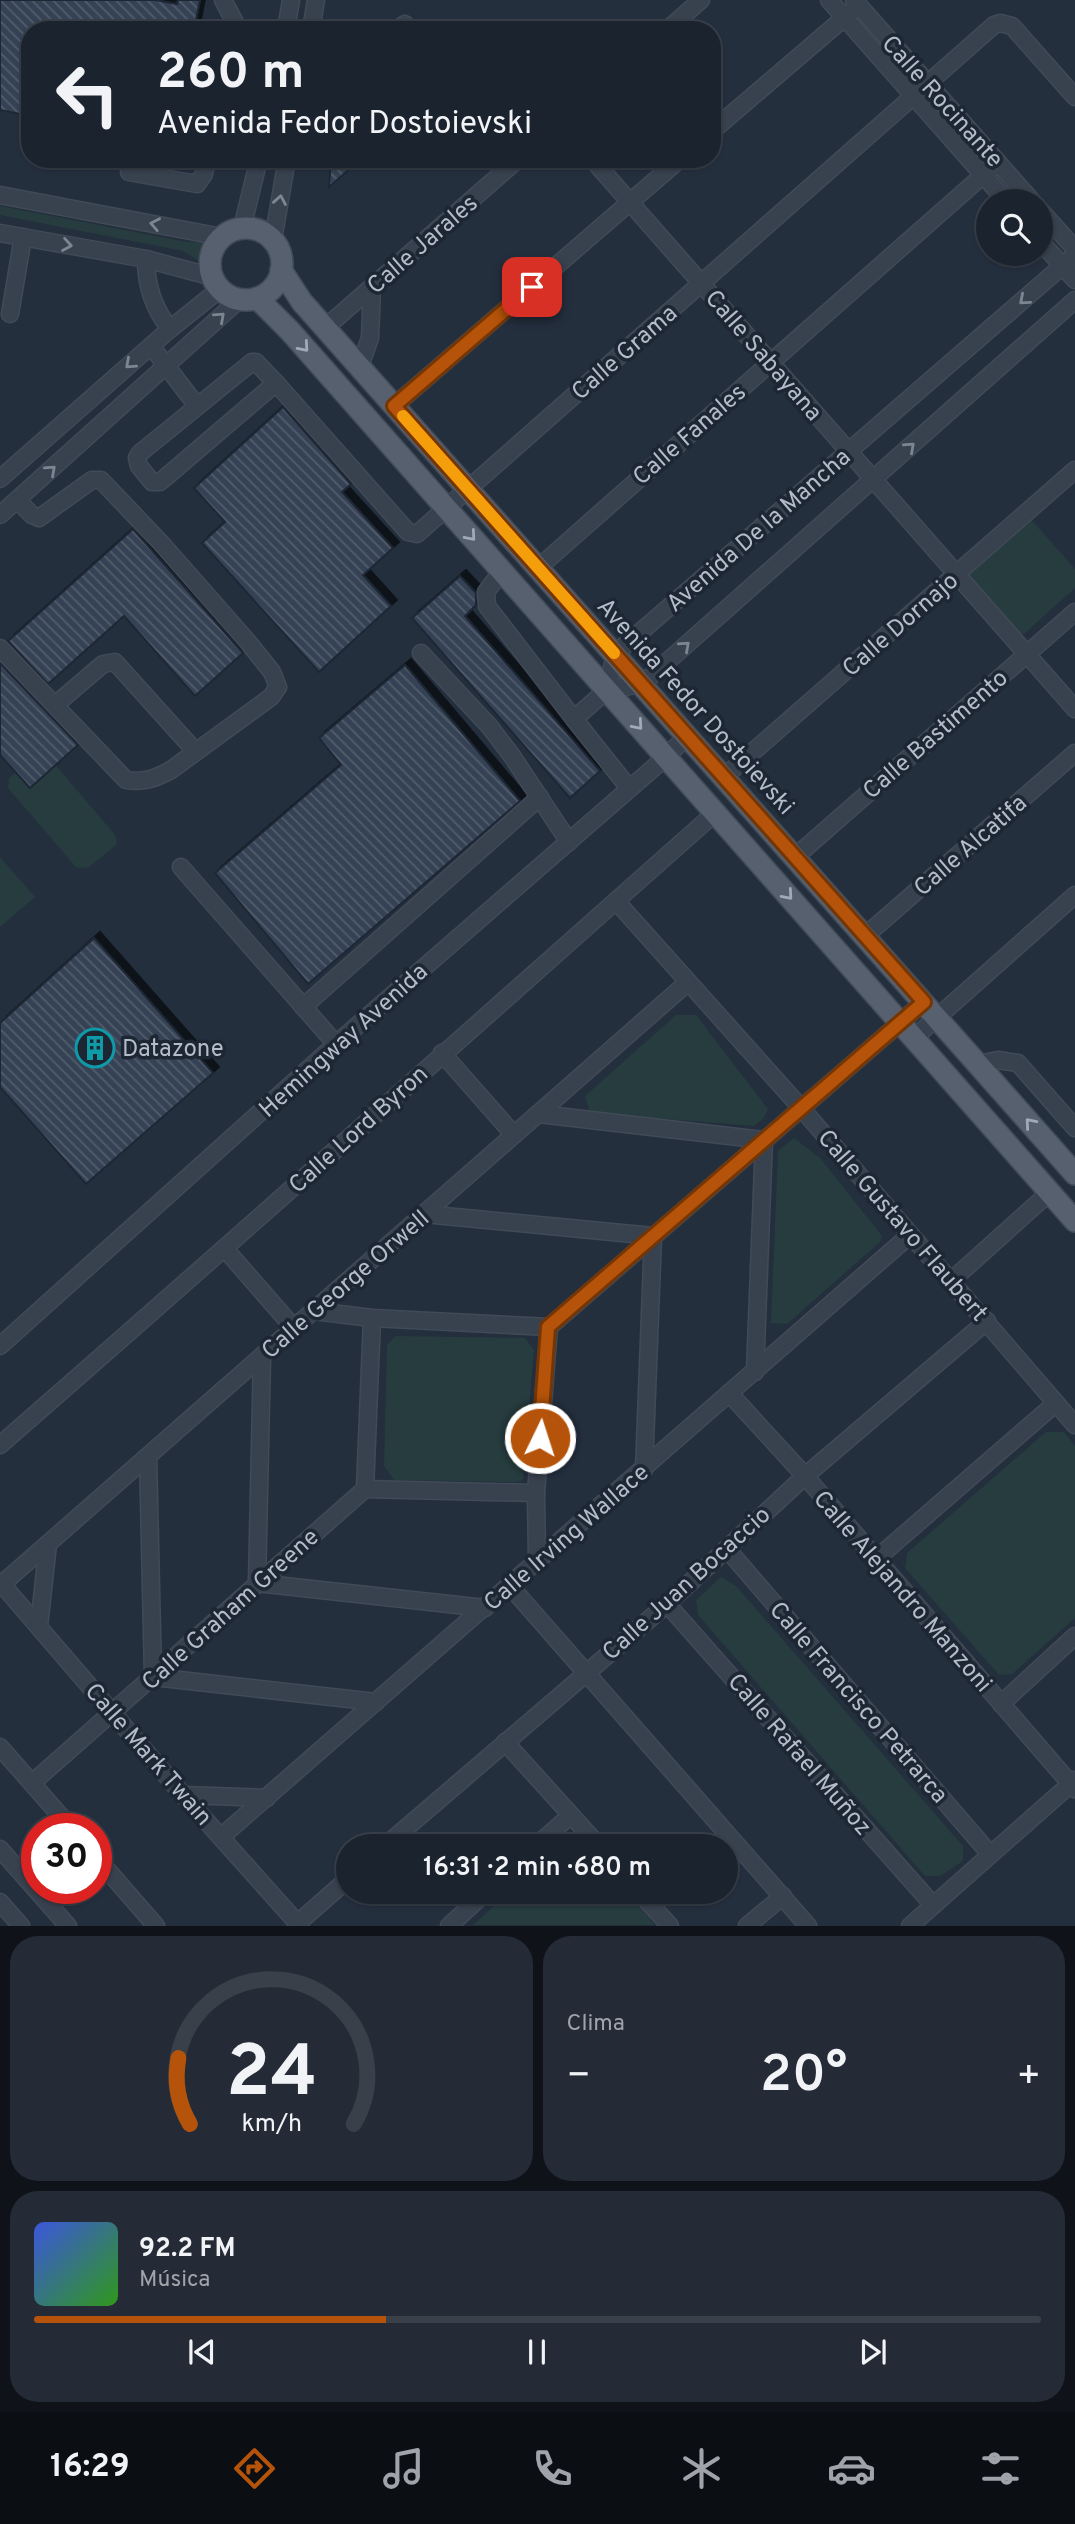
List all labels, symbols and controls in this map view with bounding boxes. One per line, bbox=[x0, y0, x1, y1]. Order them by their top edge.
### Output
street label: Calle Rocinante bbox=[874, 30, 1009, 175]
text: 260 m bbox=[157, 44, 304, 106]
icon: left bbox=[42, 49, 133, 140]
text: Avenida Fedor Dostoievski bbox=[157, 105, 532, 145]
street label: Calle Jarales bbox=[362, 189, 485, 302]
map controls bbox=[976, 189, 1053, 266]
button: search bbox=[976, 189, 1053, 266]
one-way arrow bbox=[272, 194, 287, 206]
one-way arrow bbox=[149, 217, 161, 232]
one-way arrow bbox=[61, 237, 73, 252]
pin bbox=[502, 257, 562, 317]
icon: arrive bbox=[513, 268, 551, 306]
street label: Calle Sabayana bbox=[697, 285, 828, 428]
one-way arrow bbox=[1019, 292, 1032, 304]
street label: Calle Grama bbox=[566, 299, 684, 408]
one-way arrow bbox=[212, 313, 225, 325]
one-way arrow bbox=[296, 339, 308, 352]
one-way arrow bbox=[125, 356, 138, 368]
street label: Calle Fanales bbox=[628, 378, 753, 493]
street label: Avenida De la Mancha bbox=[661, 443, 858, 620]
one-way arrow bbox=[902, 443, 915, 455]
one-way arrow bbox=[43, 465, 56, 478]
one-way arrow bbox=[463, 528, 475, 541]
street label: Calle Dornajo bbox=[837, 567, 966, 684]
street label: Avenida Fedor Dostoievski bbox=[589, 593, 800, 822]
one-way arrow bbox=[677, 642, 690, 655]
street label: Calle Bastimento bbox=[857, 664, 1015, 807]
one-way arrow bbox=[630, 717, 642, 730]
street label: Calle Alcatifa bbox=[909, 789, 1034, 904]
one-way arrow bbox=[780, 887, 792, 900]
street label: Hemingway Avenida bbox=[254, 958, 435, 1125]
building icon: Datazone bbox=[74, 1027, 116, 1069]
place label: Datazone bbox=[122, 1035, 224, 1065]
street label: Calle Lord Byron bbox=[283, 1060, 435, 1201]
one-way arrow bbox=[1026, 1118, 1038, 1131]
street label: Calle Gustavo Flaubert bbox=[810, 1124, 993, 1328]
street label: Calle George Orwell bbox=[256, 1204, 436, 1367]
position arrow bbox=[503, 1401, 577, 1475]
street label: Calle Irving Wallace bbox=[478, 1459, 656, 1619]
street label: Calle Alejandro Manzoni bbox=[806, 1485, 997, 1699]
street label: Calle Juan Bocaccio bbox=[597, 1501, 778, 1668]
street label: Calle Graham Greene bbox=[136, 1523, 326, 1698]
street label: Calle Francisco Petrarca bbox=[762, 1596, 953, 1810]
street label: Calle Rafael Muñoz bbox=[720, 1668, 877, 1843]
street label: Calle Mark Twain bbox=[77, 1678, 218, 1833]
speed limit sign: 30 bbox=[21, 1813, 112, 1904]
text: 16:31 · 2 min · 680 m bbox=[423, 1852, 651, 1885]
text: Clima bbox=[567, 2010, 625, 2039]
text: 24 bbox=[226, 2031, 317, 2123]
text: 20° bbox=[760, 2044, 847, 2110]
text: − bbox=[567, 2053, 591, 2102]
text: + bbox=[1016, 2053, 1041, 2102]
text: km/h bbox=[241, 2109, 302, 2141]
text: 92.2 FM bbox=[139, 2233, 236, 2266]
text: Música bbox=[139, 2266, 210, 2295]
icon: previous bbox=[183, 2333, 221, 2371]
icon: pause bbox=[518, 2333, 556, 2371]
icon: next bbox=[854, 2333, 892, 2371]
icon: directions bbox=[230, 2444, 279, 2493]
icon: music bbox=[379, 2444, 428, 2493]
icon: phone bbox=[528, 2444, 577, 2493]
icon: climate bbox=[677, 2444, 726, 2493]
icon: car bbox=[827, 2444, 876, 2493]
icon: filters bbox=[976, 2444, 1025, 2493]
text: 16:29 bbox=[50, 2448, 130, 2488]

